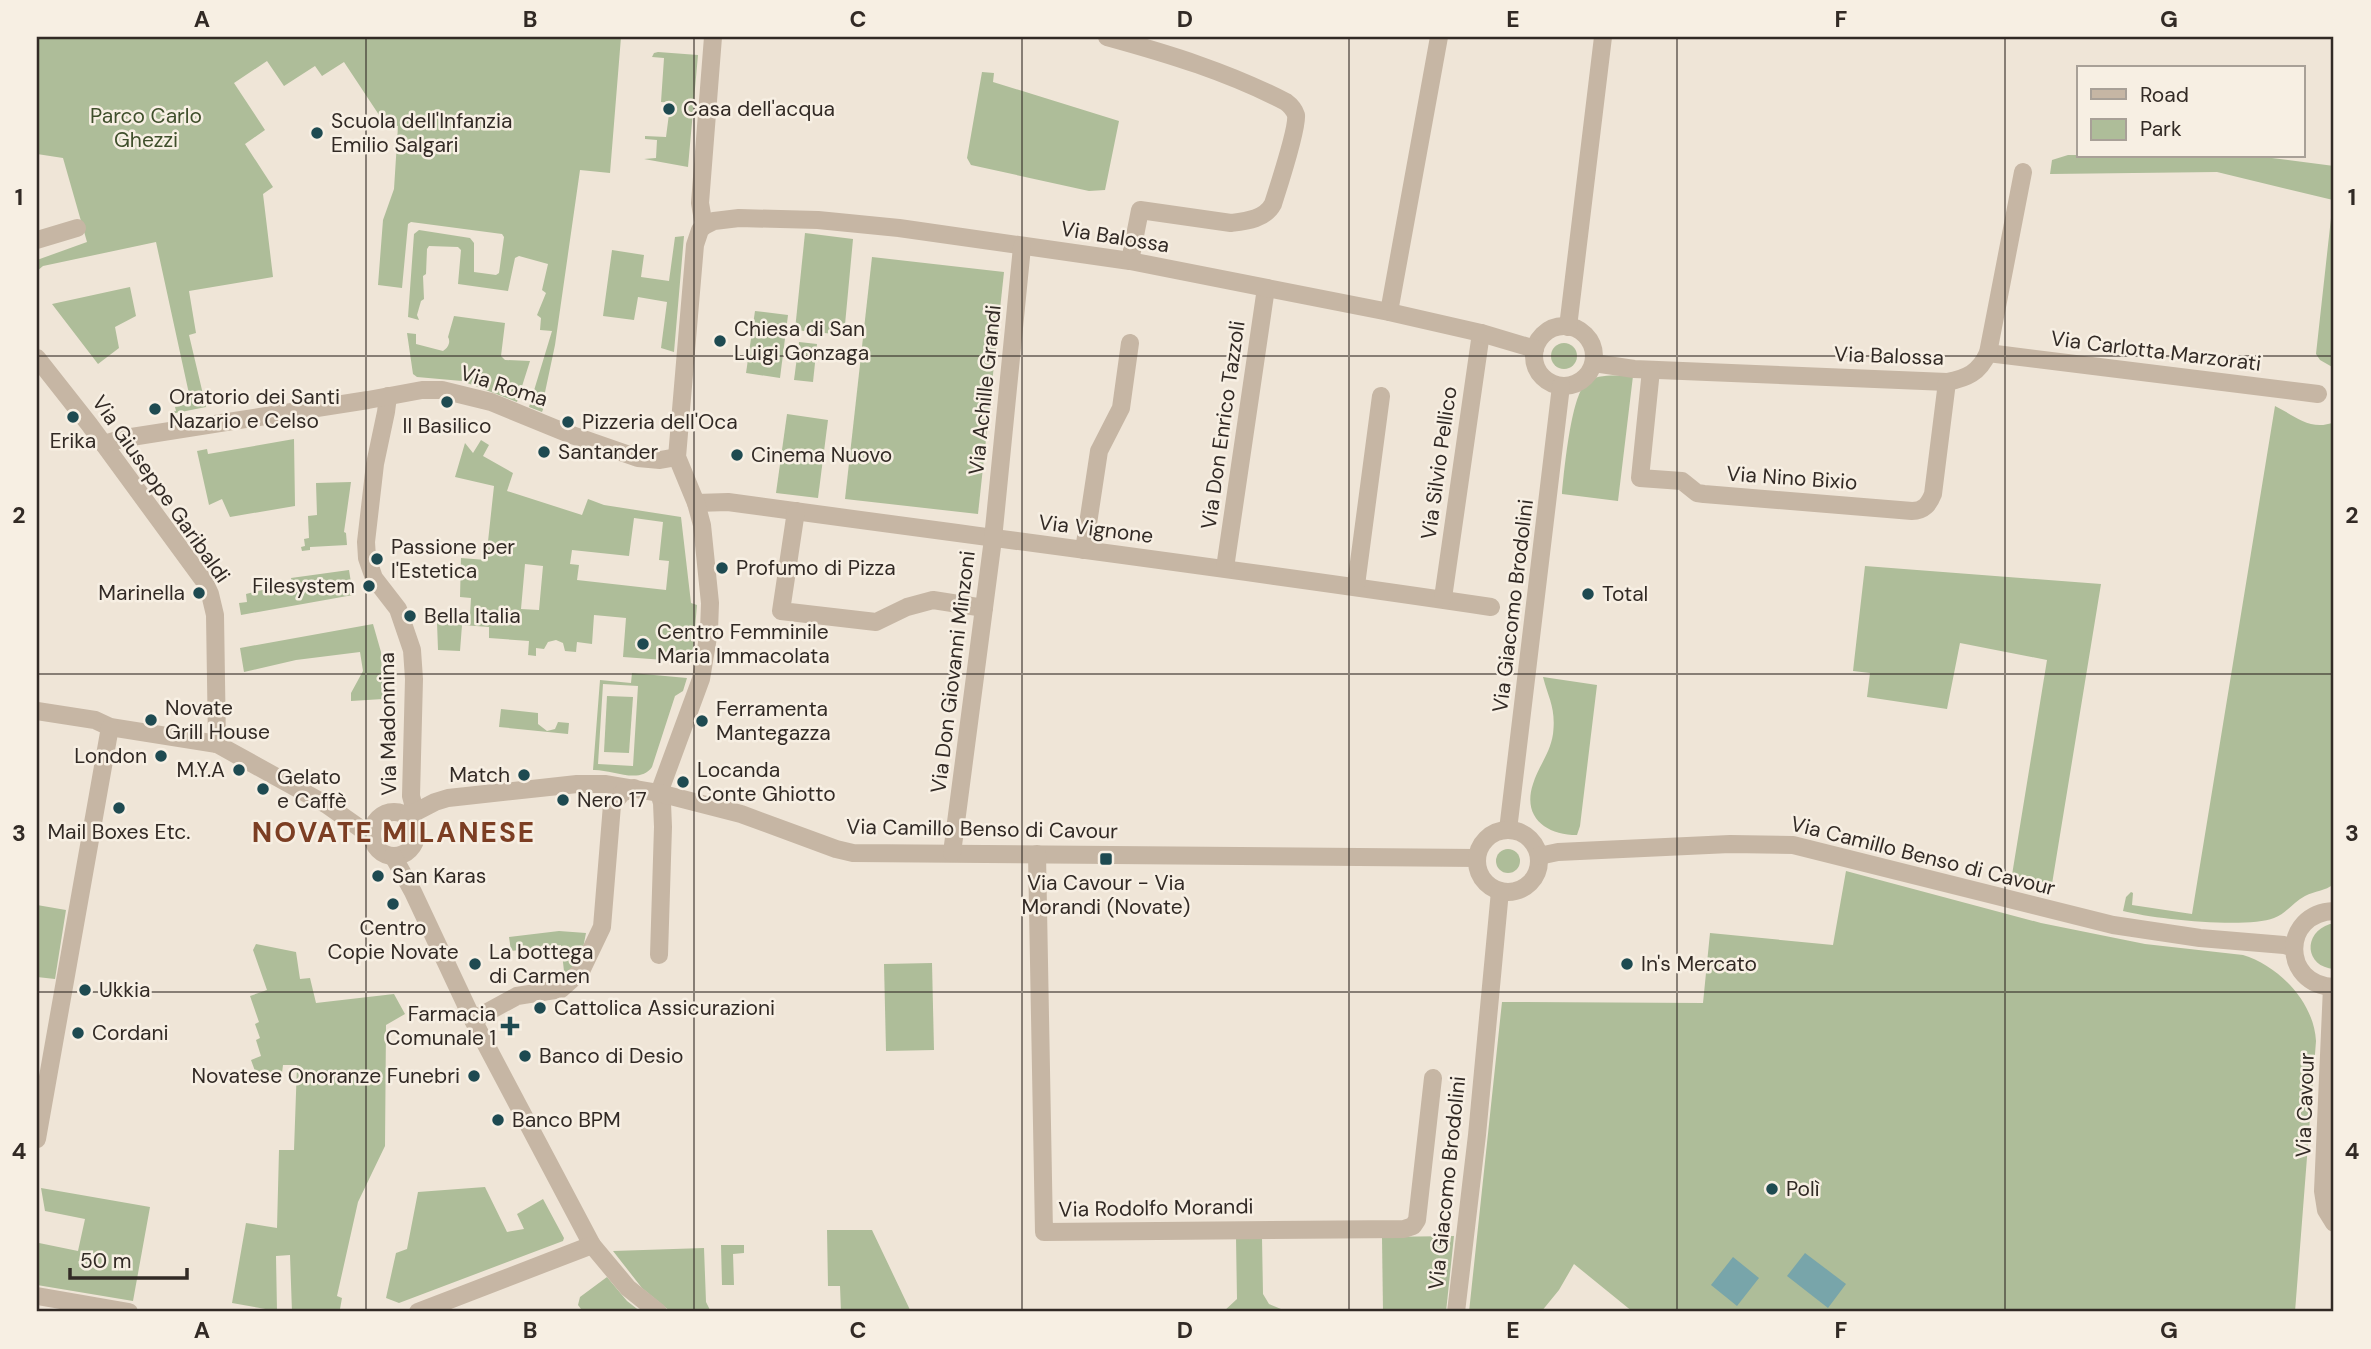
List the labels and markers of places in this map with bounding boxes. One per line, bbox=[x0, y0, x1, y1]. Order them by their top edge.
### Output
place label: Casa dell'acqua bbox=[683, 95, 835, 123]
marker: Casa dell'acqua bbox=[661, 101, 677, 117]
place label: Scuola dell'Infanzia Emilio Salgari bbox=[331, 107, 512, 159]
marker: Scuola dell'Infanzia Emilio Salgari bbox=[309, 125, 325, 141]
place label: Chiesa di San Luigi Gonzaga bbox=[734, 315, 869, 367]
marker: Chiesa di San Luigi Gonzaga bbox=[712, 333, 728, 349]
place label: Oratorio dei Santi Nazario e Celso bbox=[169, 383, 340, 435]
marker: Il Basilico bbox=[439, 394, 455, 410]
marker: Oratorio dei Santi Nazario e Celso bbox=[147, 401, 163, 417]
place label: Pizzeria dell'Oca bbox=[582, 408, 738, 436]
marker: Erika bbox=[65, 409, 81, 425]
place label: Il Basilico bbox=[402, 412, 492, 440]
marker: Pizzeria dell'Oca bbox=[560, 414, 576, 430]
place label: Erika bbox=[50, 427, 96, 455]
place label: Santander bbox=[558, 438, 658, 466]
place label: Cinema Nuovo bbox=[751, 441, 892, 469]
marker: Santander bbox=[536, 444, 552, 460]
marker: Cinema Nuovo bbox=[729, 447, 745, 463]
place label: Passione per l'Estetica bbox=[391, 533, 515, 585]
marker: Passione per l'Estetica bbox=[369, 551, 385, 567]
place label: Profumo di Pizza bbox=[736, 554, 896, 582]
marker: Profumo di Pizza bbox=[714, 560, 730, 576]
place label: Filesystem bbox=[252, 572, 355, 600]
marker: Filesystem bbox=[361, 578, 377, 594]
place label: Marinella bbox=[98, 579, 185, 607]
place label: Total bbox=[1602, 580, 1648, 608]
marker: Marinella bbox=[191, 585, 207, 601]
marker: Total bbox=[1580, 586, 1596, 602]
place label: Bella Italia bbox=[424, 602, 521, 630]
marker: Bella Italia bbox=[402, 608, 418, 624]
place label: Centro Femminile Maria Immacolata bbox=[657, 618, 830, 670]
marker: Centro Femminile Maria Immacolata bbox=[635, 636, 651, 652]
place label: Novate Grill House bbox=[165, 694, 270, 746]
place label: Ferramenta Mantegazza bbox=[716, 695, 831, 747]
marker: Novate Grill House bbox=[143, 712, 159, 728]
marker: Ferramenta Mantegazza bbox=[694, 713, 710, 729]
place label: London bbox=[74, 742, 147, 770]
marker: London bbox=[153, 748, 169, 764]
place label: M.Y.A bbox=[176, 756, 225, 784]
place label: Locanda Conte Ghiotto bbox=[697, 756, 836, 808]
place label: Match bbox=[449, 761, 510, 789]
marker: M.Y.A bbox=[231, 762, 247, 778]
place label: Gelato e Caffè bbox=[277, 763, 347, 815]
marker: Match bbox=[516, 767, 532, 783]
marker: Locanda Conte Ghiotto bbox=[675, 774, 691, 790]
marker: Gelato e Caffè bbox=[255, 781, 271, 797]
place label: Nero 17 bbox=[577, 786, 647, 814]
marker: Nero 17 bbox=[555, 792, 571, 808]
marker: Mail Boxes Etc. bbox=[111, 800, 127, 816]
place label: Mail Boxes Etc. bbox=[47, 818, 191, 846]
marker: Via Cavour - Via Morandi (Novate) bbox=[1098, 851, 1114, 867]
place label: San Karas bbox=[392, 862, 486, 890]
marker: San Karas bbox=[370, 868, 386, 884]
place label: Via Cavour - Via Morandi (Novate) bbox=[1022, 869, 1190, 921]
marker: Centro Copie Novate bbox=[385, 896, 401, 912]
place label: Centro Copie Novate bbox=[327, 914, 459, 966]
place label: La bottega di Carmen bbox=[489, 938, 593, 990]
place label: In's Mercato bbox=[1641, 950, 1757, 978]
marker: La bottega di Carmen bbox=[467, 956, 483, 972]
marker: In's Mercato bbox=[1619, 956, 1635, 972]
place label: Ukkia bbox=[99, 976, 150, 1004]
marker: Ukkia bbox=[77, 982, 93, 998]
place label: Cattolica Assicurazioni bbox=[554, 994, 775, 1022]
place label: Farmacia Comunale 1 bbox=[386, 1000, 496, 1052]
marker: Cattolica Assicurazioni bbox=[532, 1000, 548, 1016]
marker: Farmacia Comunale 1 bbox=[502, 1018, 518, 1034]
place label: Cordani bbox=[92, 1019, 169, 1047]
marker: Cordani bbox=[70, 1025, 86, 1041]
place label: Banco di Desio bbox=[539, 1042, 683, 1070]
marker: Banco di Desio bbox=[517, 1048, 533, 1064]
place label: Novatese Onoranze Funebri bbox=[192, 1062, 460, 1090]
marker: Novatese Onoranze Funebri bbox=[466, 1068, 482, 1084]
place label: Banco BPM bbox=[512, 1106, 621, 1134]
marker: Banco BPM bbox=[490, 1112, 506, 1128]
place label: Polì bbox=[1786, 1175, 1820, 1203]
marker: Polì bbox=[1764, 1181, 1780, 1197]

